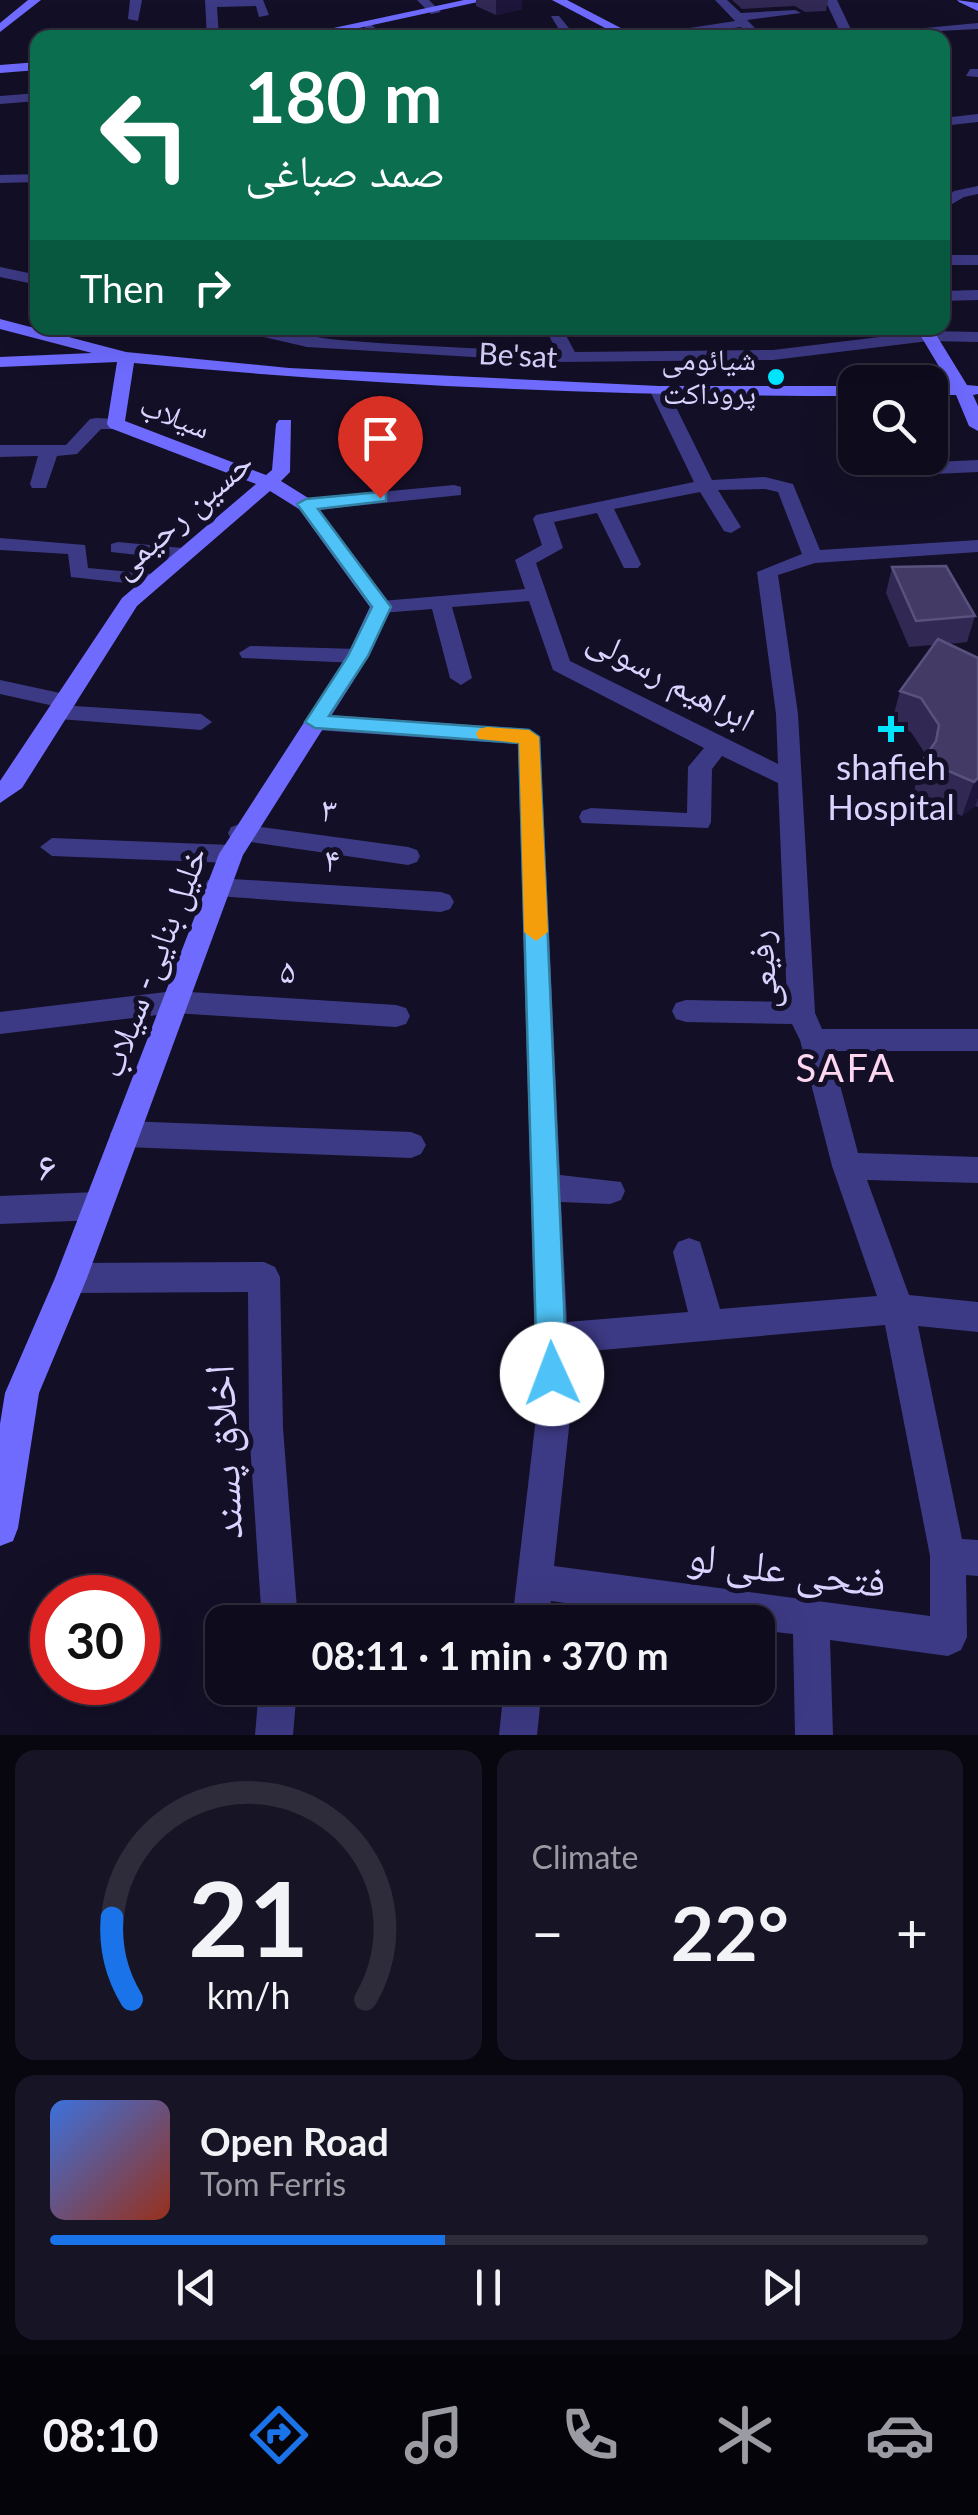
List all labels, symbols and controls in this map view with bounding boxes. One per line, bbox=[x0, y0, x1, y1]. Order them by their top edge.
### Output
text: 180 m bbox=[245, 54, 442, 138]
icon: left bbox=[80, 70, 210, 200]
text: صمد صباغی bbox=[245, 143, 445, 197]
icon: right bbox=[185, 260, 240, 315]
text: Then bbox=[80, 265, 165, 311]
street label: Be'sat bbox=[478, 334, 559, 374]
place label: شیائومی پروداکت bbox=[661, 340, 756, 412]
map controls bbox=[838, 365, 948, 475]
button: search bbox=[838, 365, 948, 475]
marker: شیائومی پروداکت bbox=[765, 366, 787, 388]
street label: سیلاب bbox=[135, 385, 216, 446]
pin bbox=[338, 396, 423, 499]
icon: arrive bbox=[353, 411, 408, 466]
street label: حسین رحیمی bbox=[101, 439, 262, 587]
street label: ابراهیم رسولی bbox=[580, 616, 762, 742]
marker: shafieh Hospital bbox=[878, 716, 904, 742]
place label: shafieh Hospital bbox=[827, 745, 955, 827]
street label: ۳ bbox=[319, 786, 340, 830]
street label: ۴ bbox=[323, 837, 341, 880]
street label: خلیل بنایی- سیلاب bbox=[88, 840, 216, 1083]
street label: رفیعی bbox=[737, 929, 787, 1012]
street label: ۵ bbox=[279, 948, 297, 991]
district label: SAFA bbox=[796, 1044, 896, 1090]
street label: ۶ bbox=[37, 1140, 57, 1190]
position arrow bbox=[500, 1322, 604, 1426]
street label: اخلاق پسند bbox=[192, 1363, 254, 1541]
street label: فتحی علی لو bbox=[684, 1529, 890, 1609]
speed limit sign: 30 bbox=[30, 1575, 160, 1705]
text: 08:11 · 1 min · 370 m bbox=[311, 1632, 669, 1678]
text: Climate bbox=[532, 1837, 638, 1876]
text: 21 bbox=[188, 1854, 309, 1979]
text: 22° bbox=[671, 1887, 789, 1977]
text: − bbox=[532, 1899, 563, 1965]
text: + bbox=[896, 1899, 928, 1965]
text: km/h bbox=[206, 1974, 290, 2017]
text: Open Road bbox=[200, 2118, 389, 2164]
text: Tom Ferris bbox=[200, 2164, 346, 2203]
icon: previous bbox=[169, 2260, 224, 2315]
icon: pause bbox=[461, 2260, 516, 2315]
icon: next bbox=[754, 2260, 809, 2315]
icon: directions bbox=[244, 2400, 314, 2470]
icon: music bbox=[399, 2400, 469, 2470]
icon: phone bbox=[555, 2400, 625, 2470]
icon: climate bbox=[710, 2400, 780, 2470]
icon: car bbox=[865, 2400, 935, 2470]
text: 08:10 bbox=[43, 2408, 159, 2462]

